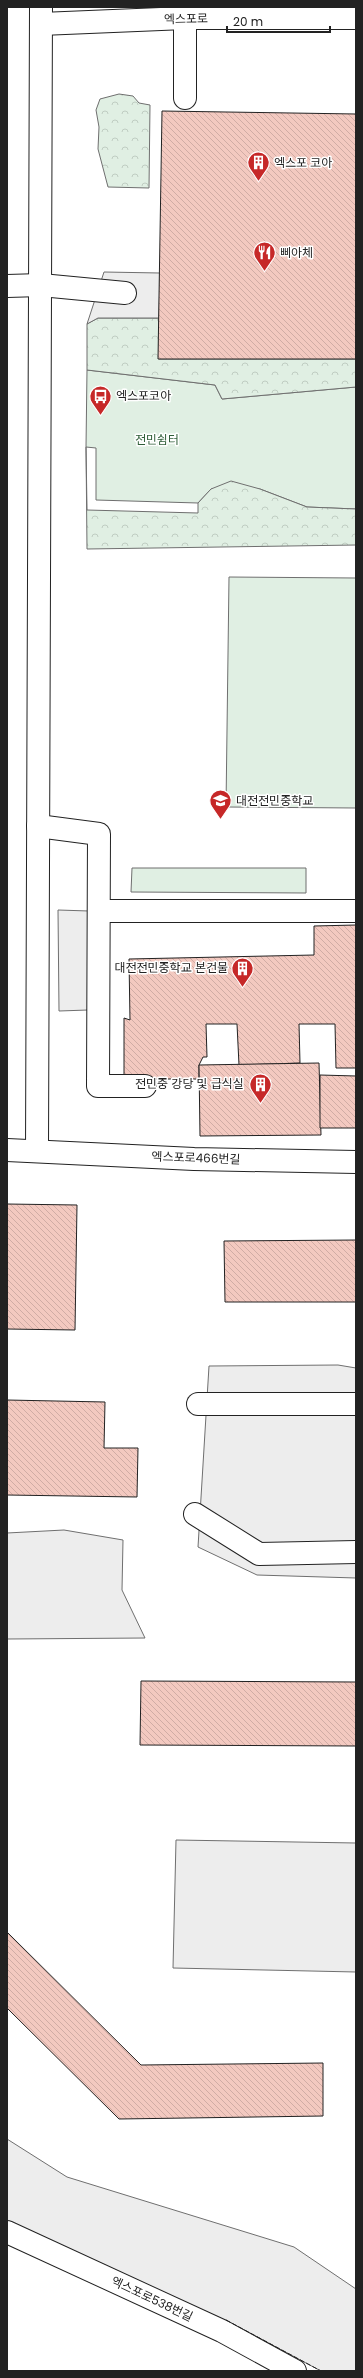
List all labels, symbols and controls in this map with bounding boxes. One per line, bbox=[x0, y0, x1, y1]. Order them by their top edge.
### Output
scale bar bbox=[227, 8, 330, 34]
street label: 엑스포로 bbox=[164, 10, 208, 27]
text: 20 m bbox=[233, 13, 263, 30]
building icon: 엑스포 코아 bbox=[246, 150, 272, 183]
place label: 엑스포 코아 bbox=[274, 154, 332, 171]
restaurant icon: 삐아체 bbox=[251, 240, 277, 273]
place label: 삐아체 bbox=[280, 244, 313, 261]
bus stop icon: 엑스포코아 bbox=[88, 383, 114, 416]
place label: 엑스포코아 bbox=[116, 387, 171, 404]
park label: 전민쉼터 bbox=[135, 431, 179, 448]
school or university icon: 대전전민중학교 bbox=[208, 788, 234, 821]
place label: 대전전민중학교 bbox=[236, 792, 313, 809]
building icon: 대전전민중학교 본건물 bbox=[230, 955, 256, 988]
place label: 대전전민중학교 본건물 bbox=[114, 959, 228, 976]
building icon: 전민중 강당 및 급식실 bbox=[247, 1071, 273, 1104]
place label: 전민중 강당 및 급식실 bbox=[135, 1075, 244, 1092]
street label: 엑스포로466번길 bbox=[151, 1147, 241, 1168]
street label: 엑스포로538번길 bbox=[109, 2272, 196, 2325]

